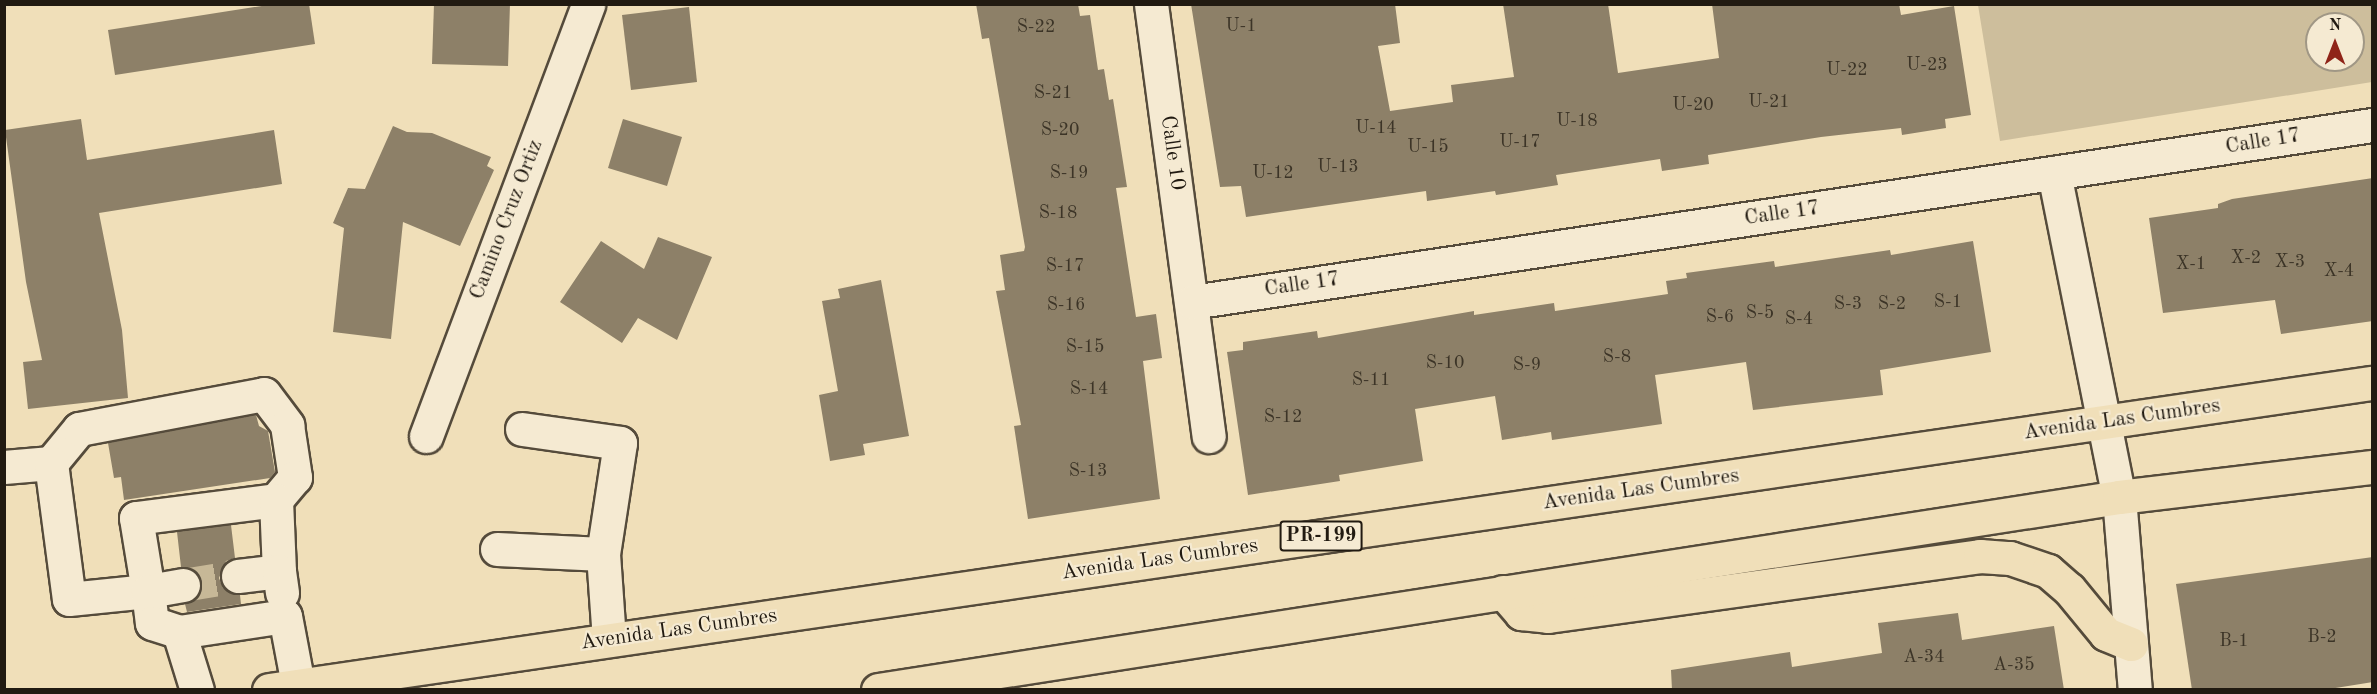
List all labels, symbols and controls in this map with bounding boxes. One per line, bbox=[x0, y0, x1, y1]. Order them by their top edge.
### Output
north arrow bbox=[2305, 12, 2365, 72]
house number: U-1 bbox=[1225, 15, 1257, 37]
house number: S-22 bbox=[1017, 16, 1055, 38]
text: N bbox=[2329, 18, 2341, 34]
house number: U-23 bbox=[1906, 54, 1948, 76]
house number: U-22 bbox=[1826, 59, 1868, 81]
house number: S-21 bbox=[1034, 82, 1072, 104]
house number: U-21 bbox=[1748, 91, 1790, 113]
house number: U-20 bbox=[1672, 94, 1714, 116]
house number: U-18 bbox=[1556, 110, 1598, 132]
street label: Calle 10 bbox=[1154, 114, 1190, 192]
house number: U-14 bbox=[1355, 117, 1397, 139]
house number: S-20 bbox=[1041, 119, 1079, 141]
street label: Calle 17 bbox=[2224, 124, 2302, 160]
house number: U-17 bbox=[1499, 131, 1541, 153]
house number: U-15 bbox=[1407, 136, 1449, 158]
street label: Camino Cruz Ortiz bbox=[465, 137, 549, 303]
house number: U-13 bbox=[1317, 156, 1359, 178]
house number: S-19 bbox=[1050, 162, 1088, 184]
house number: U-12 bbox=[1252, 162, 1294, 184]
street label: Calle 17 bbox=[1743, 196, 1821, 232]
house number: S-18 bbox=[1039, 202, 1077, 224]
house number: X-2 bbox=[2231, 247, 2261, 269]
house number: X-3 bbox=[2275, 251, 2305, 273]
house number: X-1 bbox=[2176, 253, 2206, 275]
house number: S-17 bbox=[1046, 255, 1084, 277]
house number: X-4 bbox=[2324, 260, 2354, 282]
street label: Calle 17 bbox=[1263, 267, 1341, 303]
house number: S-1 bbox=[1934, 291, 1962, 313]
house number: S-3 bbox=[1834, 293, 1862, 315]
house number: S-2 bbox=[1878, 293, 1906, 315]
house number: S-16 bbox=[1047, 294, 1085, 316]
house number: S-5 bbox=[1746, 302, 1774, 324]
house number: S-6 bbox=[1706, 306, 1734, 328]
house number: S-4 bbox=[1785, 308, 1813, 330]
house number: S-15 bbox=[1066, 336, 1104, 358]
house number: S-8 bbox=[1603, 346, 1631, 368]
house number: S-10 bbox=[1426, 352, 1464, 374]
house number: S-9 bbox=[1513, 354, 1541, 376]
house number: S-11 bbox=[1352, 369, 1390, 391]
house number: S-14 bbox=[1070, 378, 1108, 400]
street label: Avenida Las Cumbres bbox=[2022, 394, 2222, 446]
house number: S-12 bbox=[1264, 406, 1302, 428]
house number: S-13 bbox=[1069, 460, 1107, 482]
street label: Avenida Las Cumbres bbox=[1541, 464, 1741, 516]
road number: PR-199 bbox=[1279, 519, 1363, 553]
street label: Avenida Las Cumbres bbox=[1060, 534, 1260, 586]
street label: Avenida Las Cumbres bbox=[579, 604, 779, 656]
house number: B-2 bbox=[2307, 626, 2337, 648]
house number: B-1 bbox=[2219, 630, 2249, 652]
house number: A-34 bbox=[1903, 646, 1945, 668]
house number: A-35 bbox=[1993, 654, 2035, 676]

